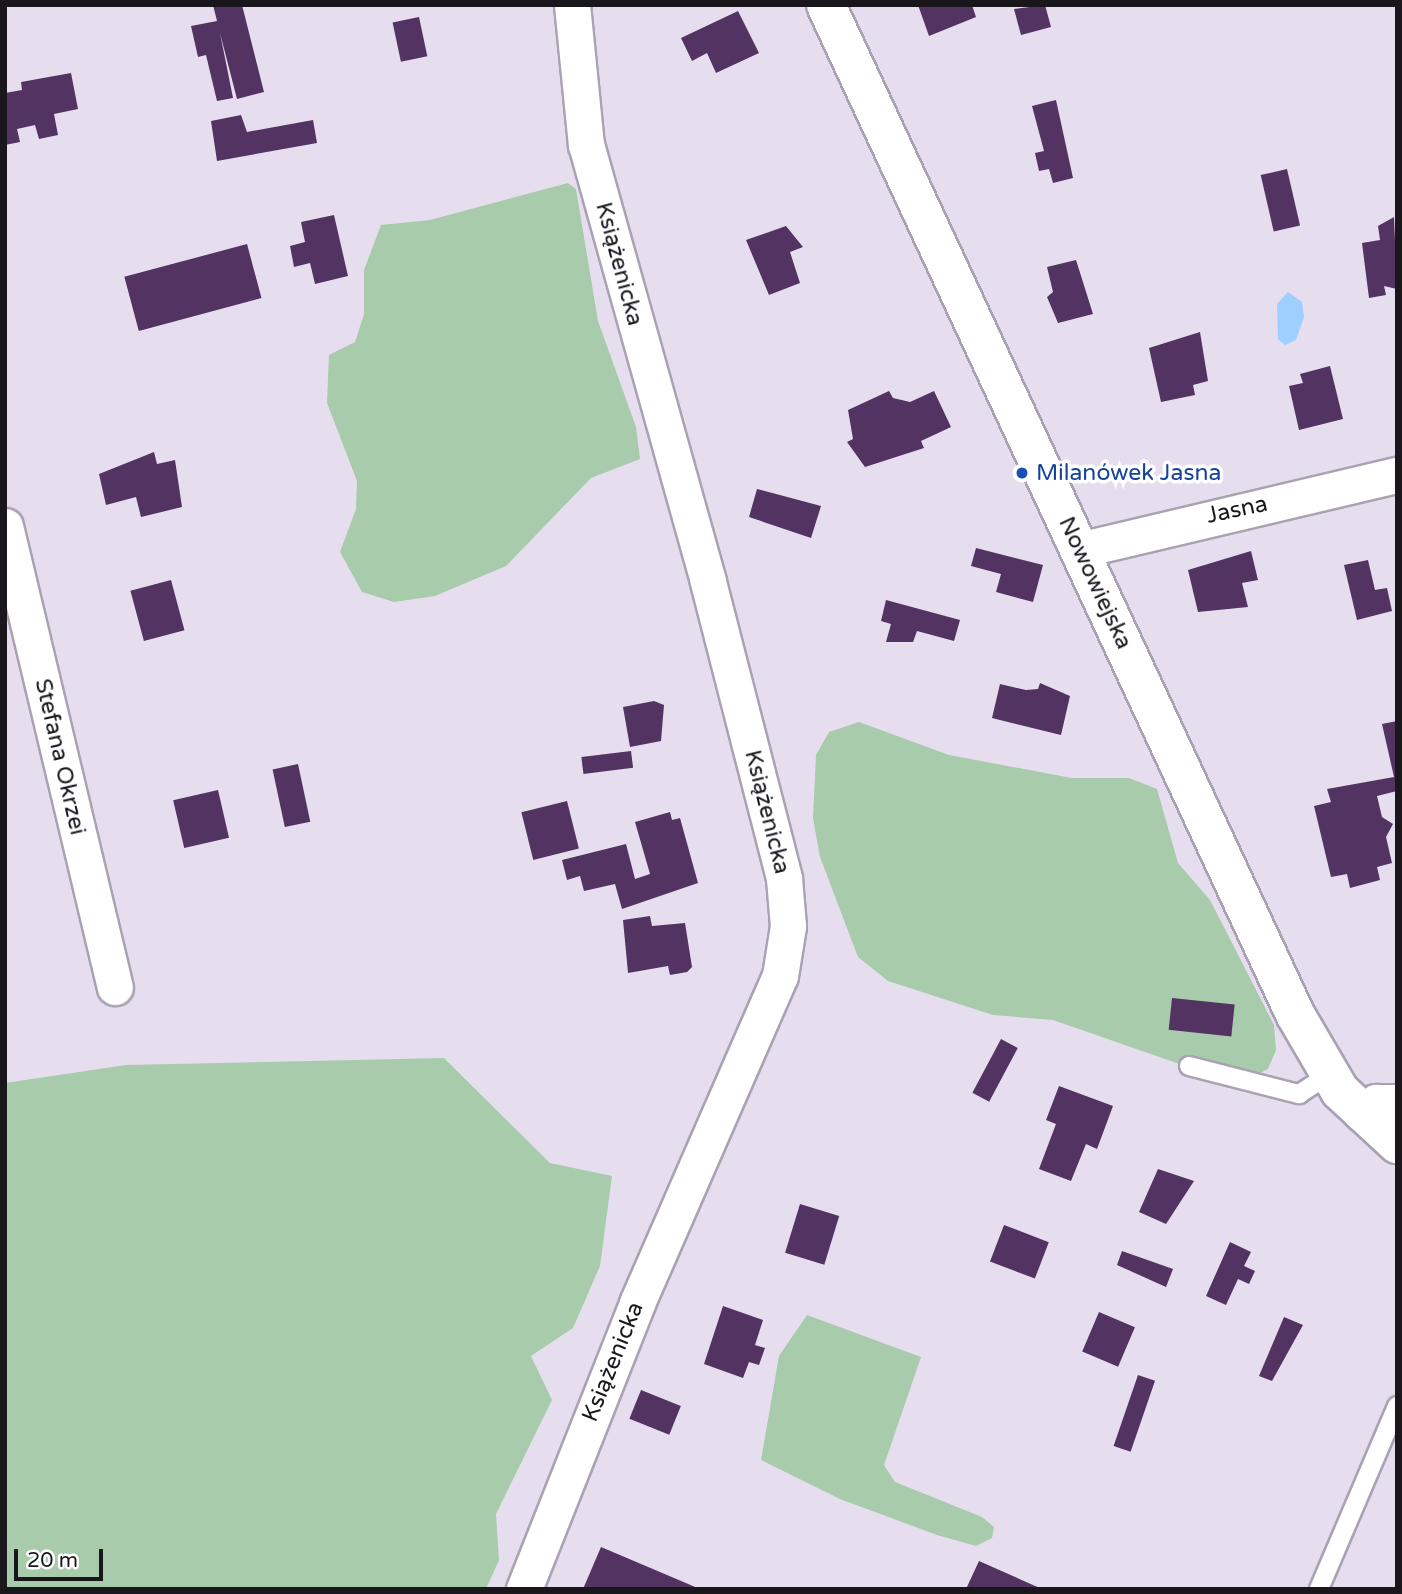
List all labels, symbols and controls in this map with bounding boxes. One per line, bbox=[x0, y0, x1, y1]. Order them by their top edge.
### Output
street label: Książenicka bbox=[589, 199, 649, 329]
place label: Milanówek Jasna bbox=[1036, 459, 1221, 487]
marker: Milanówek Jasna bbox=[1014, 465, 1030, 481]
street label: Jasna bbox=[1204, 490, 1270, 530]
street label: Nowowiejska bbox=[1052, 512, 1138, 654]
street label: Stefana Okrzei bbox=[29, 676, 91, 838]
street label: Książenicka bbox=[738, 747, 796, 877]
street label: Książenicka bbox=[576, 1298, 650, 1426]
scale bar bbox=[18, 1534, 107, 1578]
text: 20 m bbox=[27, 1548, 78, 1573]

